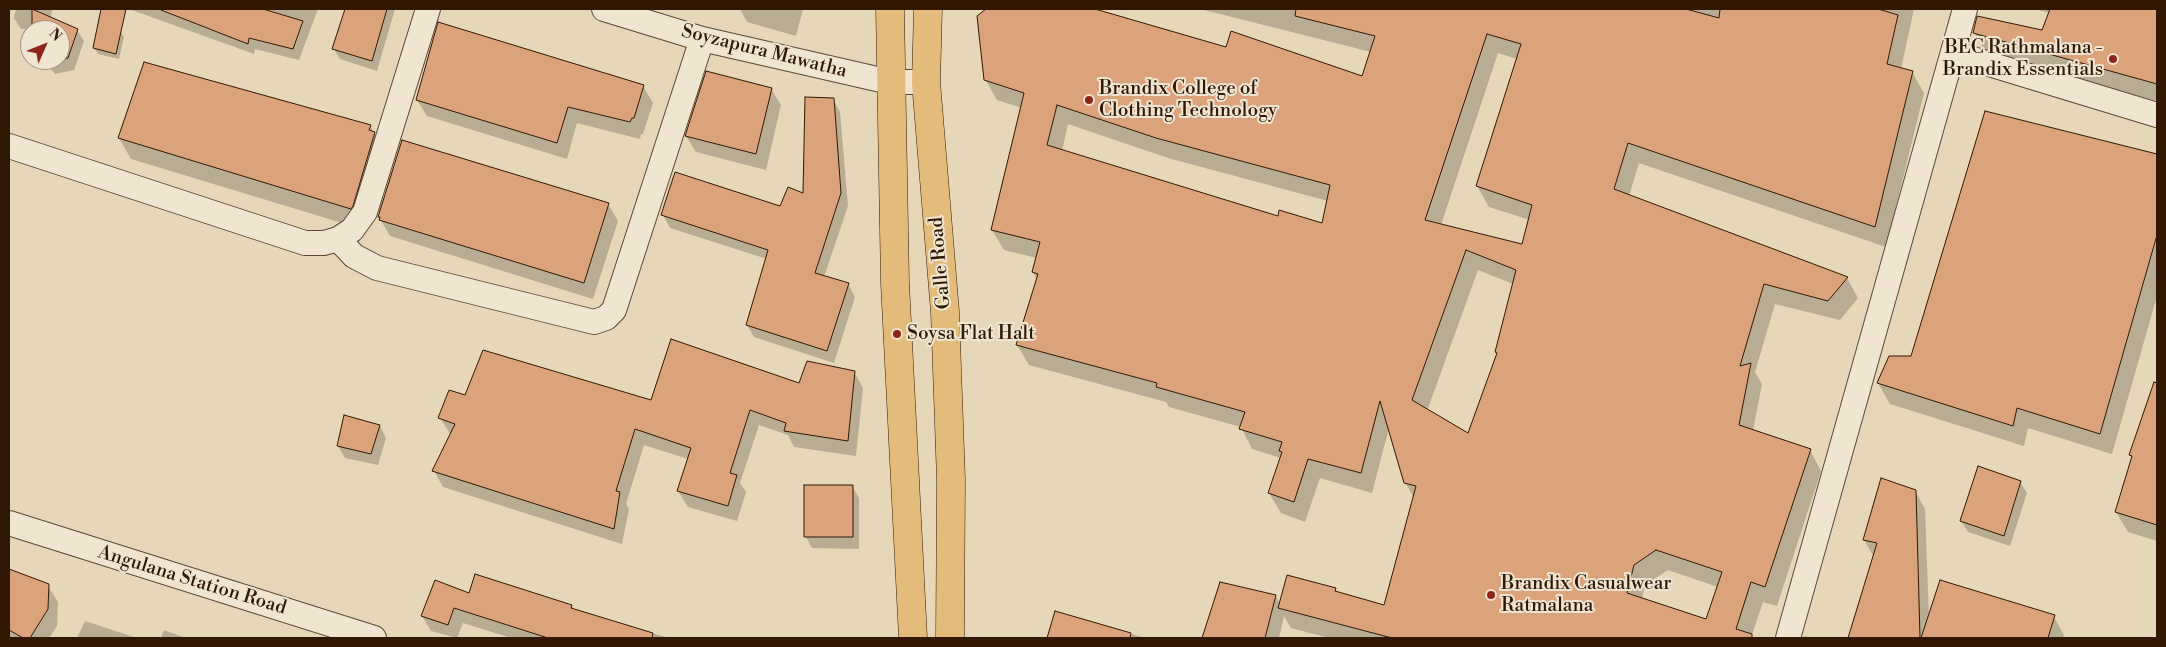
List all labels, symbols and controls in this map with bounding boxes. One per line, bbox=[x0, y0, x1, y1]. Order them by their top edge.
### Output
north arrow bbox=[20, 20, 70, 70]
street label: Soyzapura Mawatha bbox=[679, 20, 849, 84]
text: N bbox=[45, 25, 65, 46]
place label: BEC Rathmalana - Brandix Essentials bbox=[1943, 37, 2103, 81]
marker: BEC Rathmalana - Brandix Essentials bbox=[2107, 53, 2119, 65]
place label: Brandix College of Clothing Technology bbox=[1099, 78, 1277, 122]
marker: Brandix College of Clothing Technology bbox=[1083, 94, 1095, 106]
street label: Galle Road bbox=[926, 216, 956, 310]
place label: Soysa Flat Halt bbox=[907, 323, 1035, 345]
marker: Soysa Flat Halt bbox=[891, 328, 903, 340]
street label: Angulana Station Road bbox=[95, 541, 289, 621]
place label: Brandix Casualwear Ratmalana bbox=[1501, 573, 1671, 617]
marker: Brandix Casualwear Ratmalana bbox=[1485, 589, 1497, 601]

